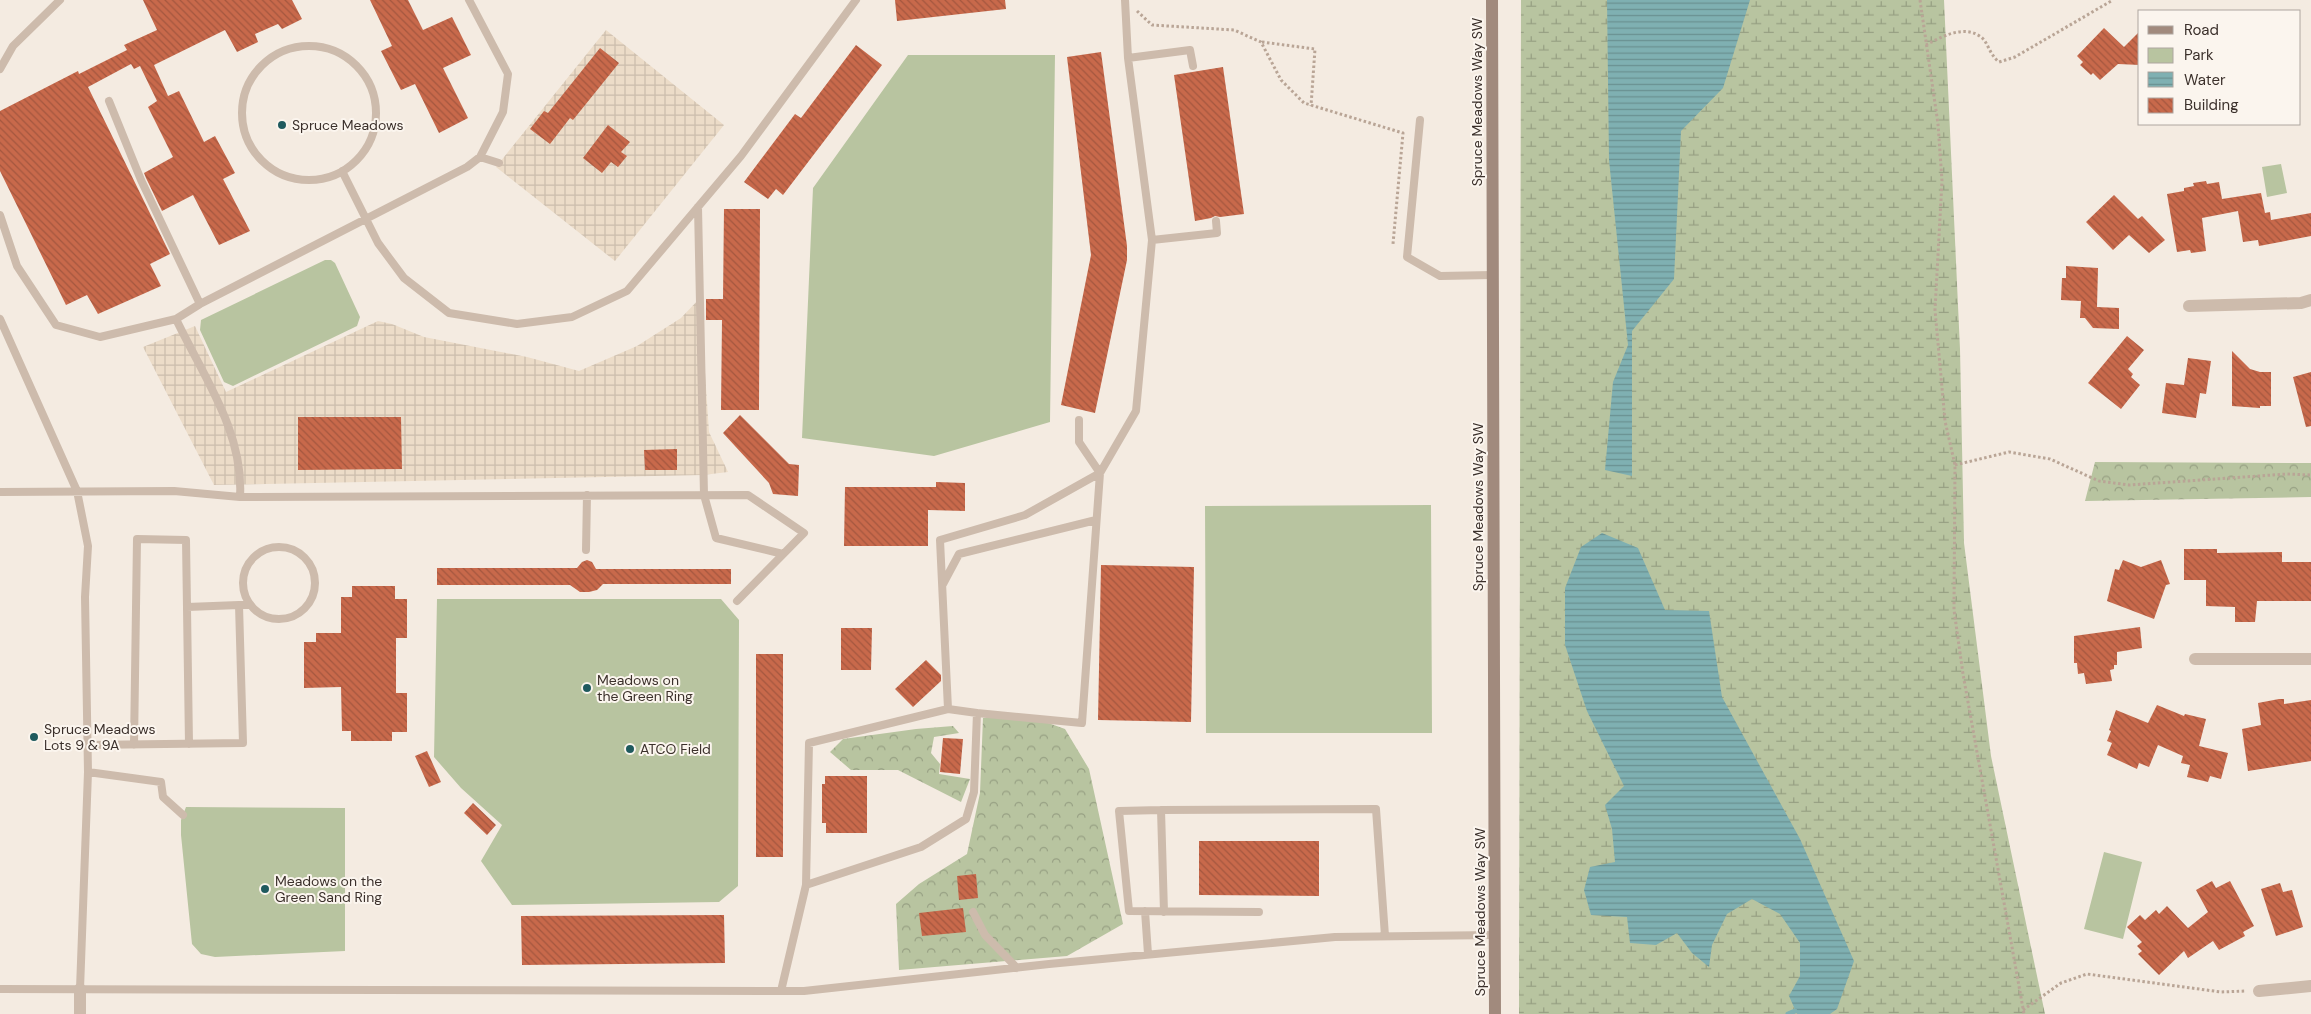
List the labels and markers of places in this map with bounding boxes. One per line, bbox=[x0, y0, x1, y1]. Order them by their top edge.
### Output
place label: Spruce Meadows bbox=[292, 116, 404, 134]
marker: Spruce Meadows bbox=[276, 119, 288, 131]
place label: Meadows on the Green Ring bbox=[597, 671, 693, 705]
marker: Meadows on the Green Ring bbox=[581, 682, 593, 694]
place label: Spruce Meadows Lots 9 & 9A bbox=[44, 720, 156, 754]
marker: Spruce Meadows Lots 9 & 9A bbox=[28, 731, 40, 743]
place label: ATCO Field bbox=[640, 740, 711, 758]
marker: ATCO Field bbox=[624, 743, 636, 755]
place label: Meadows on the Green Sand Ring bbox=[275, 872, 382, 906]
marker: Meadows on the Green Sand Ring bbox=[259, 883, 271, 895]

